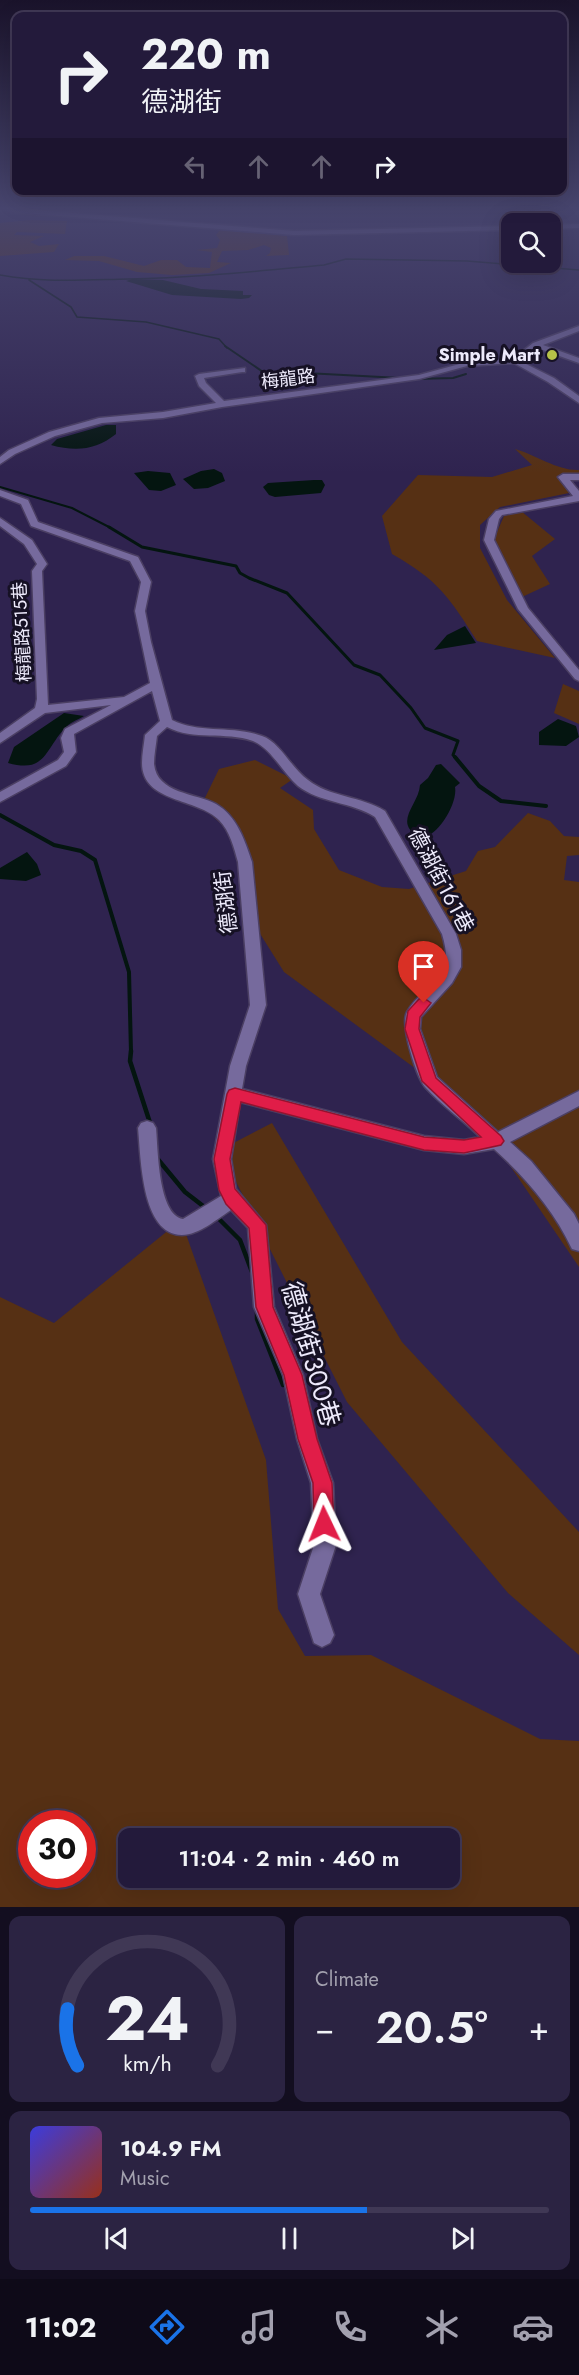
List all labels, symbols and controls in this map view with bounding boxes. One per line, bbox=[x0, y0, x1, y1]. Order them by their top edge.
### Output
text: 220 m bbox=[141, 24, 271, 85]
icon: right bbox=[42, 36, 120, 114]
text: 德湖街 bbox=[141, 82, 222, 121]
icon: left bbox=[179, 150, 212, 183]
icon: ahead bbox=[242, 150, 275, 183]
icon: ahead bbox=[305, 150, 338, 183]
icon: right bbox=[368, 150, 401, 183]
map controls bbox=[501, 213, 561, 273]
button: search bbox=[501, 213, 561, 273]
place label: Simple Mart bbox=[438, 342, 540, 368]
marker: Simple Mart bbox=[545, 348, 559, 362]
street label: 梅龍路 bbox=[260, 363, 316, 395]
street label: 梅龍路515巷 bbox=[6, 581, 38, 683]
street label: 德湖街161巷 bbox=[401, 822, 481, 938]
street label: 德湖街 bbox=[207, 869, 245, 935]
pin bbox=[398, 941, 449, 1003]
icon: arrive bbox=[407, 950, 440, 983]
street label: 德湖街300巷 bbox=[272, 1277, 350, 1431]
position arrow bbox=[292, 1492, 356, 1556]
speed limit sign: 30 bbox=[18, 1810, 96, 1888]
text: 11:04 · 2 min · 460 m bbox=[178, 1842, 400, 1874]
text: Climate bbox=[315, 1965, 379, 1994]
text: 24 bbox=[105, 1973, 189, 2063]
text: 20.5° bbox=[375, 1995, 488, 2060]
text: − bbox=[315, 2005, 334, 2052]
text: + bbox=[529, 2005, 549, 2052]
text: km/h bbox=[123, 2048, 171, 2079]
text: 104.9 FM bbox=[120, 2132, 221, 2164]
text: Music bbox=[120, 2164, 170, 2193]
icon: previous bbox=[100, 2222, 133, 2255]
icon: pause bbox=[273, 2222, 306, 2255]
icon: next bbox=[446, 2222, 479, 2255]
icon: directions bbox=[146, 2306, 188, 2348]
icon: music bbox=[238, 2306, 280, 2348]
icon: phone bbox=[329, 2306, 371, 2348]
icon: climate bbox=[421, 2306, 463, 2348]
icon: car bbox=[512, 2306, 554, 2348]
text: 11:02 bbox=[25, 2308, 97, 2347]

